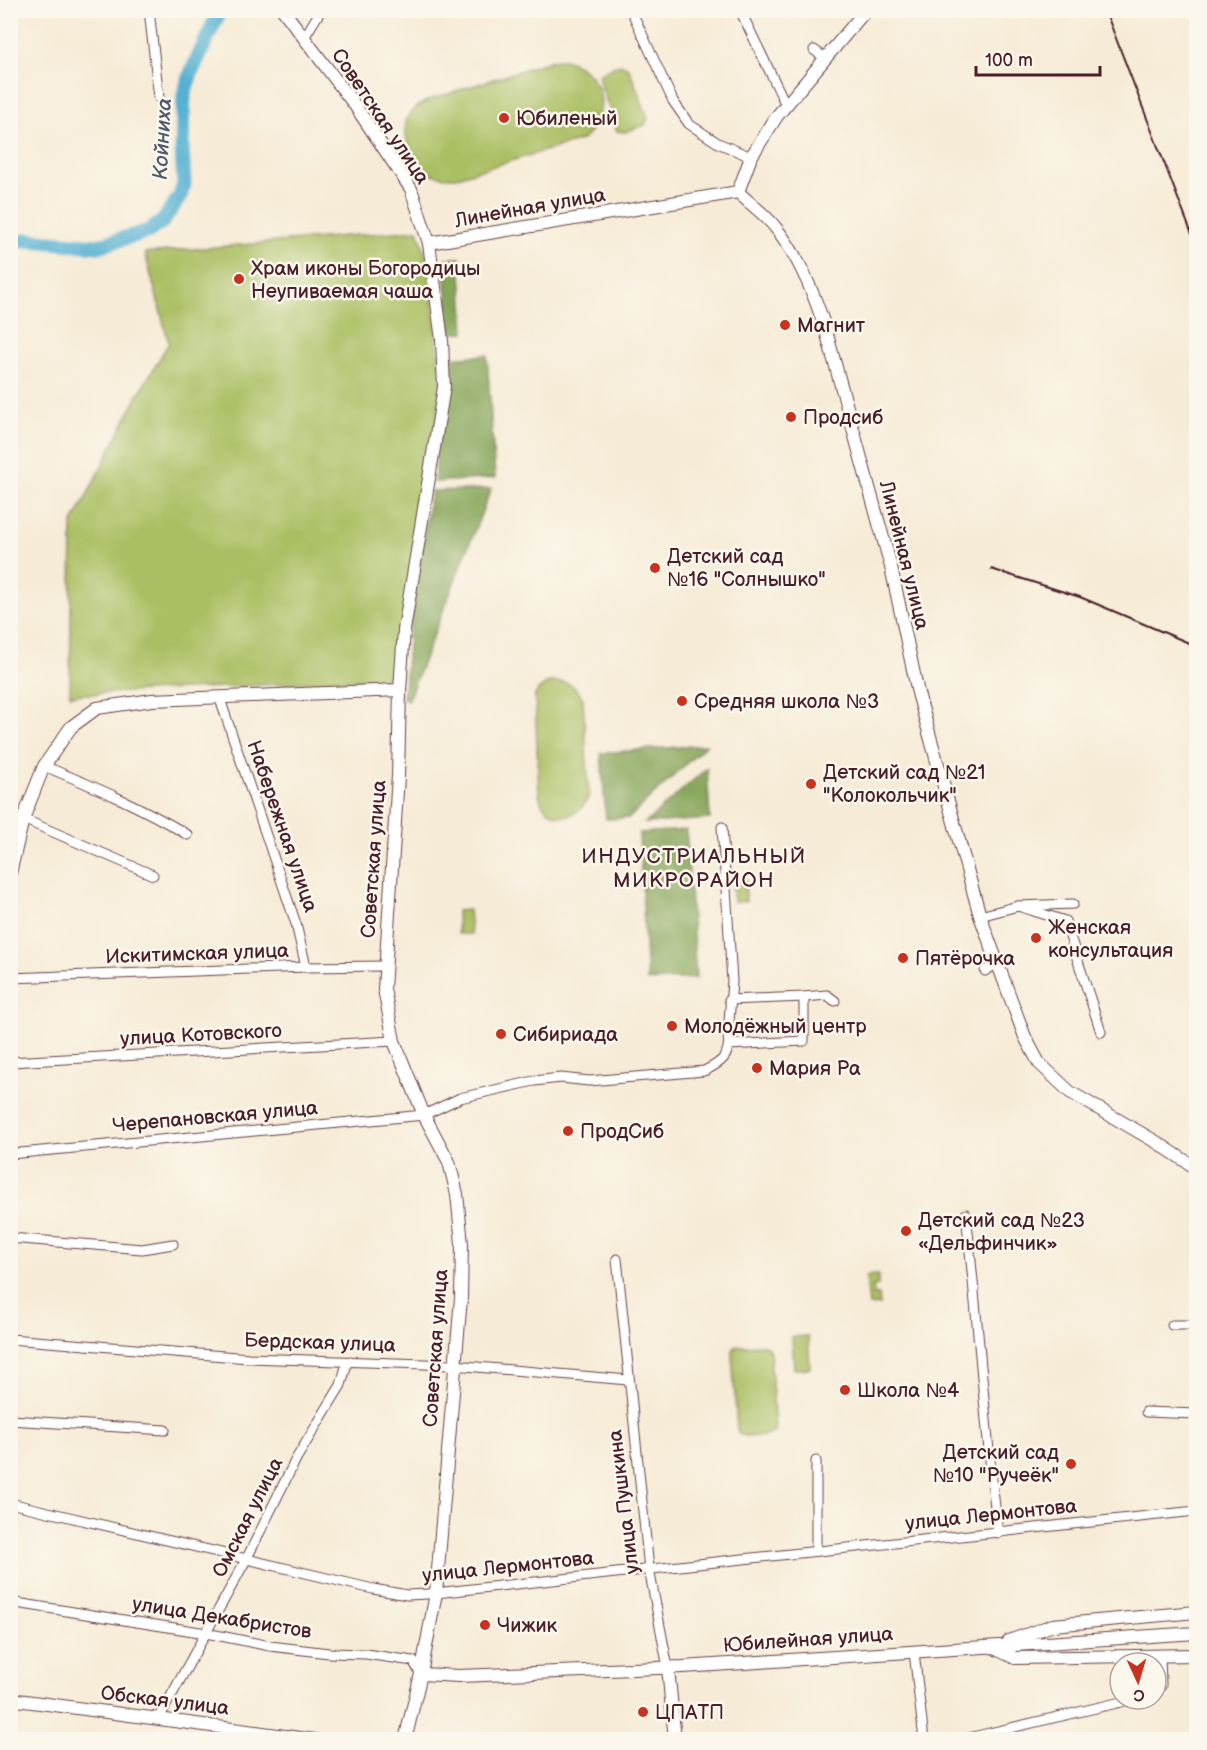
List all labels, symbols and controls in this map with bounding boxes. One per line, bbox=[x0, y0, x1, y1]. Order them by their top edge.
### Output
scale bar bbox=[976, 39, 1100, 77]
street label: Советская улица bbox=[326, 44, 434, 189]
text: 100 m bbox=[985, 50, 1033, 71]
water label: Койниха bbox=[148, 97, 177, 181]
place label: Юбиленый bbox=[516, 107, 617, 131]
marker: Юбиленый bbox=[497, 111, 511, 125]
street label: Линейная улица bbox=[452, 183, 608, 233]
place label: Храм иконы Богородицы Неупиваемая чаша bbox=[251, 257, 480, 304]
marker: Храм иконы Богородицы Неупиваемая чаша bbox=[232, 272, 246, 286]
place label: Магнит bbox=[797, 314, 866, 338]
marker: Магнит bbox=[778, 318, 792, 332]
place label: Продсиб bbox=[803, 406, 883, 430]
marker: Продсиб bbox=[784, 410, 798, 424]
street label: Линейная улица bbox=[874, 477, 934, 632]
place label: Детский сад №16 "Солнышко" bbox=[667, 545, 826, 592]
marker: Детский сад №16 "Солнышко" bbox=[648, 561, 662, 575]
place label: Средняя школа №3 bbox=[694, 690, 879, 714]
marker: Средняя школа №3 bbox=[675, 694, 689, 708]
street label: Набережная улица bbox=[241, 737, 323, 916]
place label: Детский сад №21 "Колокольчик" bbox=[823, 761, 986, 808]
marker: Детский сад №21 "Колокольчик" bbox=[804, 777, 818, 791]
street label: Советская улица bbox=[357, 779, 392, 939]
district label: ИНДУСТРИАЛЬНЫЙ МИКРОРАЙОН bbox=[581, 844, 807, 893]
place label: Женская консультация bbox=[1048, 916, 1173, 963]
marker: Женская консультация bbox=[1029, 931, 1043, 945]
street label: Искитимская улица bbox=[105, 939, 289, 969]
place label: Пятёрочка bbox=[915, 947, 1015, 971]
marker: Пятёрочка bbox=[896, 951, 910, 965]
place label: Молодёжный центр bbox=[684, 1015, 867, 1039]
street label: улица Котовского bbox=[120, 1019, 282, 1051]
marker: Молодёжный центр bbox=[665, 1019, 679, 1033]
place label: Сибириада bbox=[513, 1023, 618, 1047]
marker: Сибириада bbox=[494, 1027, 508, 1041]
place label: Мария Ра bbox=[769, 1057, 861, 1081]
marker: Мария Ра bbox=[750, 1061, 764, 1075]
street label: Черепановская улица bbox=[111, 1096, 319, 1138]
place label: ПродСиб bbox=[580, 1120, 664, 1144]
marker: ПродСиб bbox=[561, 1124, 575, 1138]
place label: Детский сад №23 «Дельфинчик» bbox=[918, 1209, 1085, 1256]
marker: Детский сад №23 «Дельфинчик» bbox=[899, 1224, 913, 1238]
street label: Советская улица bbox=[419, 1268, 454, 1428]
street label: Бердская улица bbox=[244, 1328, 396, 1358]
place label: Школа №4 bbox=[857, 1379, 959, 1403]
marker: Школа №4 bbox=[838, 1383, 852, 1397]
street label: улица Пушкина bbox=[603, 1428, 645, 1575]
place label: Детский сад №10 "Ручеёк" bbox=[933, 1441, 1059, 1488]
street label: Омская улица bbox=[207, 1453, 288, 1581]
marker: Детский сад №10 "Ручеёк" bbox=[1064, 1457, 1078, 1471]
street label: улица Лермонтова bbox=[904, 1494, 1078, 1536]
street label: улица Лермонтова bbox=[421, 1546, 595, 1588]
street label: улица Декабристов bbox=[130, 1592, 314, 1644]
place label: Чижик bbox=[497, 1614, 558, 1638]
marker: Чижик bbox=[478, 1618, 492, 1632]
street label: Юбилейная улица bbox=[722, 1622, 894, 1658]
north arrow bbox=[1108, 1651, 1168, 1711]
street label: Обская улица bbox=[99, 1681, 231, 1721]
text: С bbox=[1133, 1685, 1145, 1704]
place label: ЦПАТП bbox=[655, 1701, 724, 1725]
marker: ЦПАТП bbox=[636, 1705, 650, 1719]

